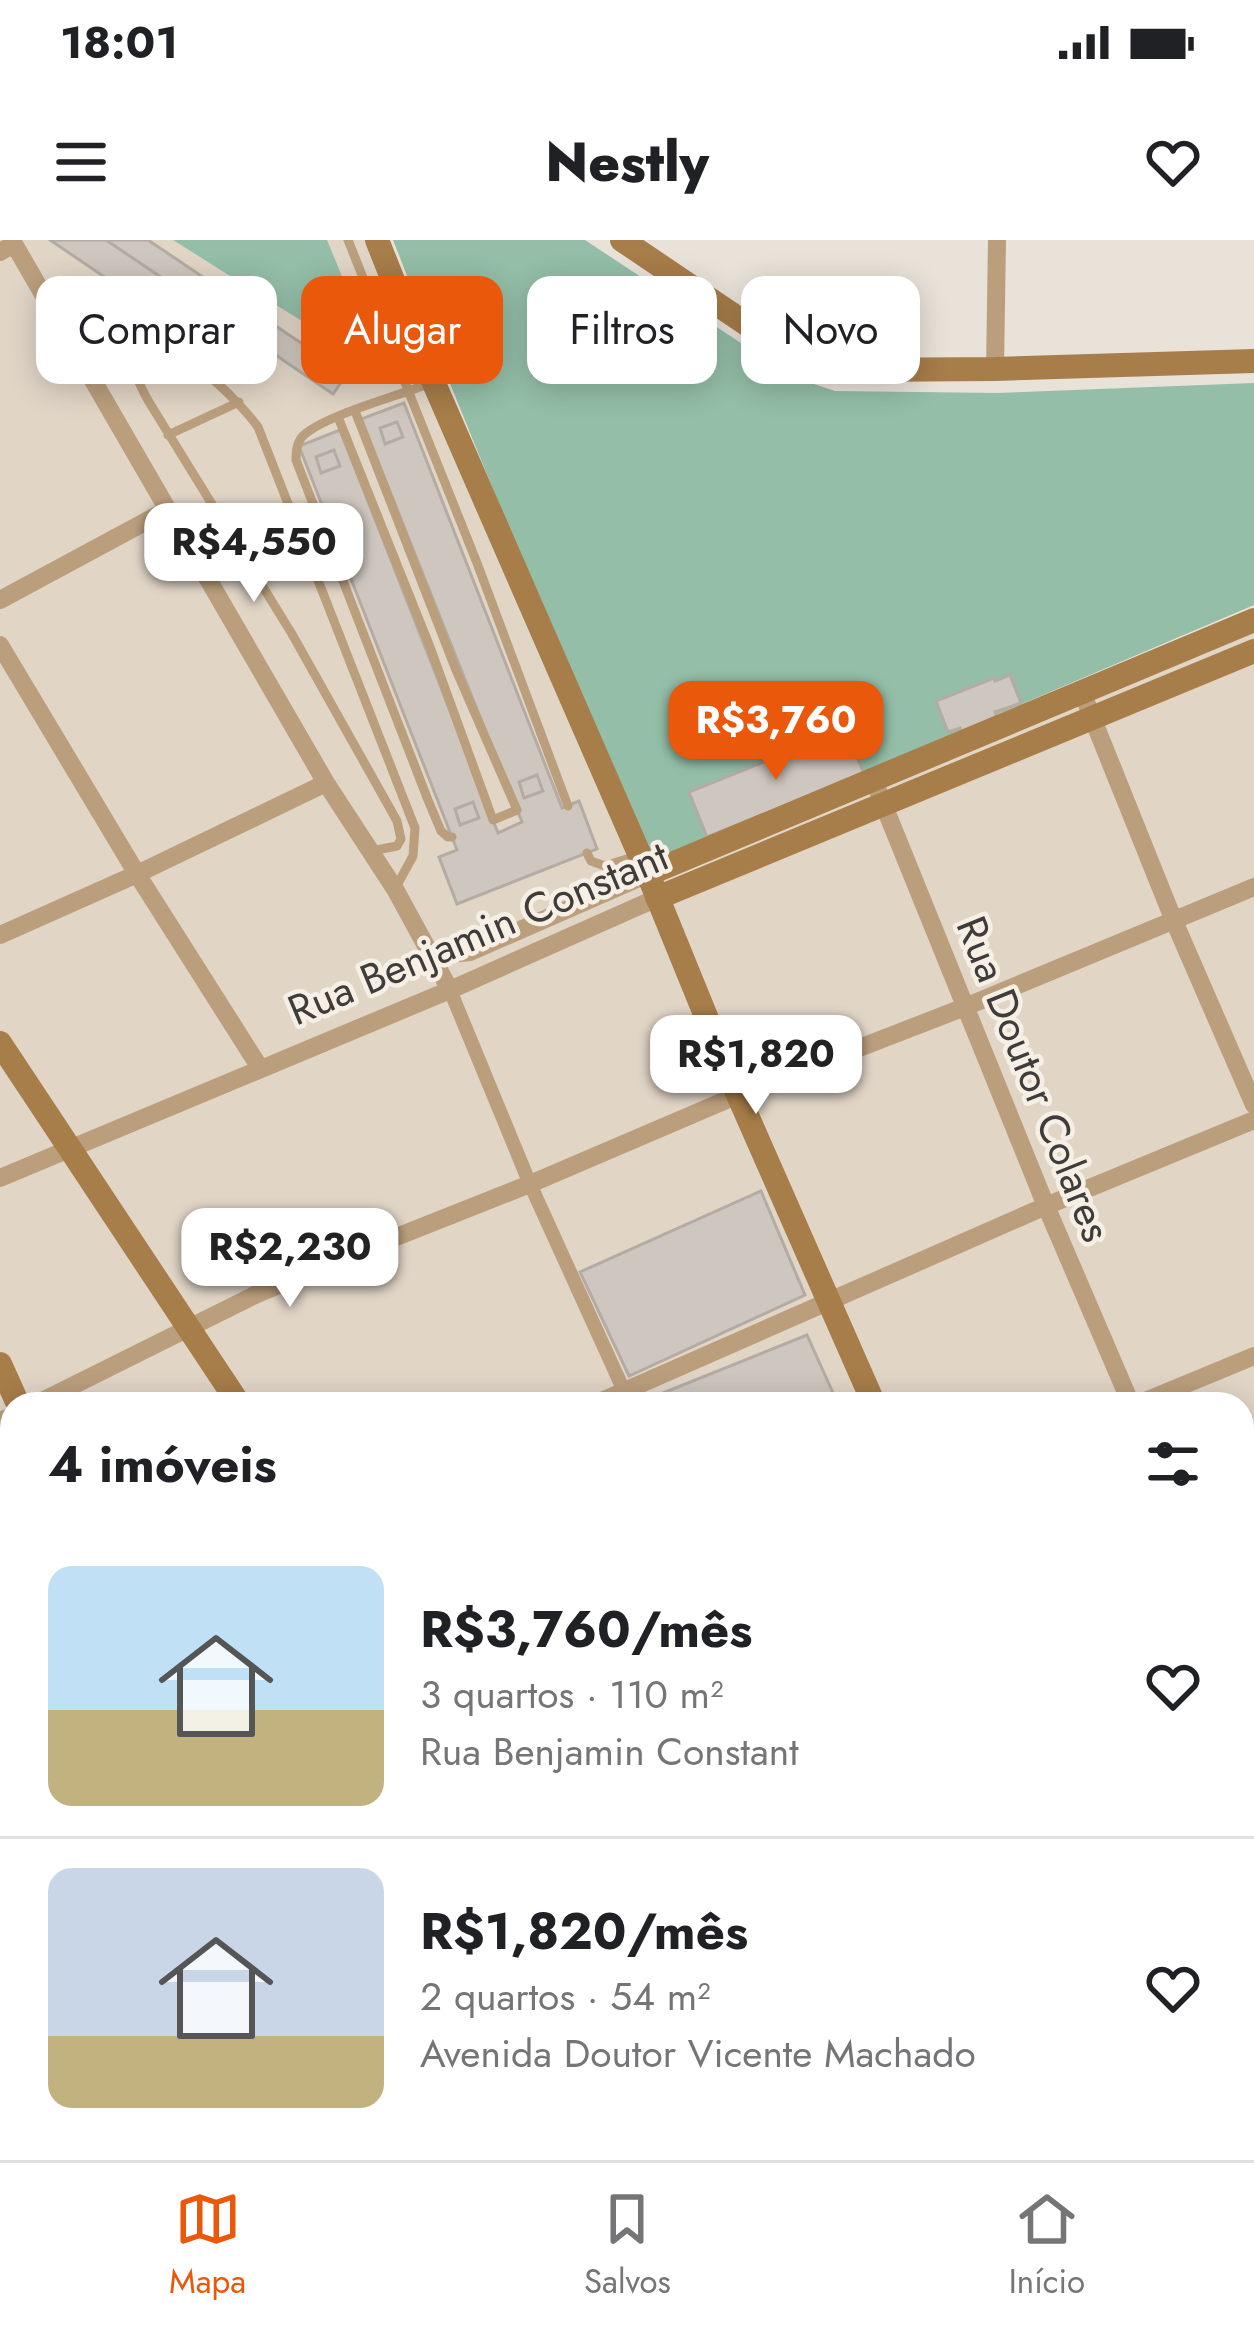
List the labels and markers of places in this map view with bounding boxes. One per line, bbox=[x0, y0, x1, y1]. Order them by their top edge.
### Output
pin: R$4,550 bbox=[143, 503, 365, 605]
pin: R$3,760 bbox=[665, 681, 887, 783]
pin: R$1,820 bbox=[645, 1015, 867, 1117]
pin: R$2,230 bbox=[179, 1208, 401, 1310]

